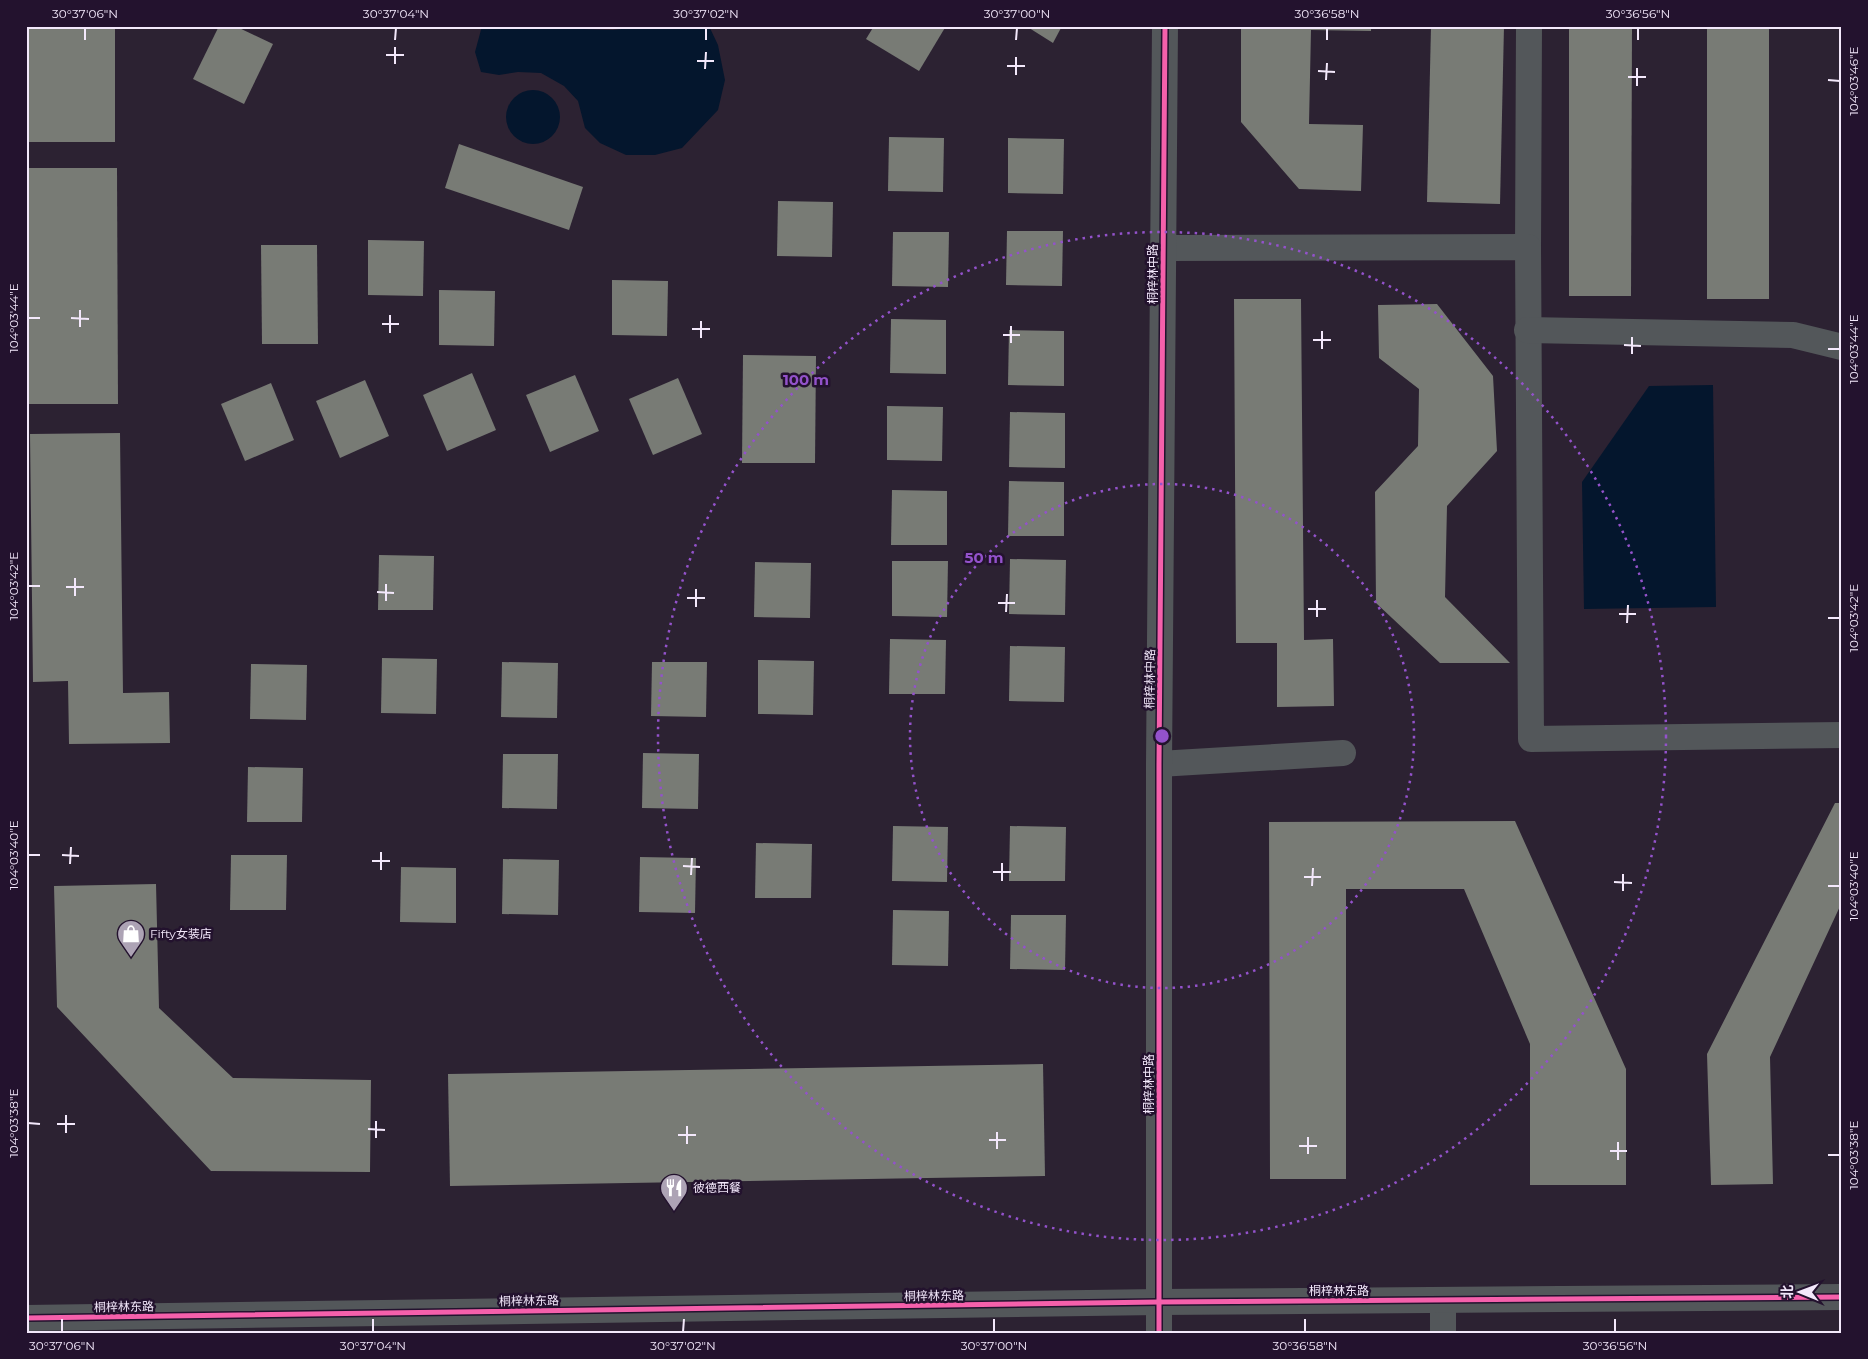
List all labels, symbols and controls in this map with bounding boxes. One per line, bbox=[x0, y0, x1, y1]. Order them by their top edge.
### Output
text: 30°37'06"N bbox=[52, 6, 118, 21]
text: 30°37'04"N bbox=[363, 6, 429, 21]
text: 30°37'02"N bbox=[673, 6, 739, 21]
text: 30°37'00"N bbox=[984, 6, 1050, 21]
text: 30°36'58"N bbox=[1294, 6, 1360, 21]
text: 30°36'56"N bbox=[1606, 6, 1670, 21]
text: 104°03'46"E bbox=[1846, 47, 1861, 115]
street label: 桐梓林中路 bbox=[1145, 244, 1160, 304]
text: 104°03'44"E bbox=[6, 283, 21, 353]
text: 104°03'44"E bbox=[1846, 314, 1861, 384]
text: 100 m bbox=[783, 370, 829, 389]
text: 50 m bbox=[964, 548, 1004, 567]
text: 104°03'42"E bbox=[6, 552, 21, 620]
text: 104°03'42"E bbox=[1846, 584, 1861, 652]
street label: 桐梓林中路 bbox=[1141, 649, 1158, 709]
centre of rings bbox=[1153, 727, 1171, 745]
text: 104°03'40"E bbox=[6, 820, 21, 890]
text: 104°03'40"E bbox=[1846, 851, 1861, 921]
shop icon: Fifty女装店 bbox=[116, 919, 146, 958]
place label: Fifty女装店 bbox=[150, 926, 212, 941]
street label: 桐梓林中路 bbox=[1141, 1054, 1156, 1114]
text: 104°03'38"E bbox=[6, 1089, 21, 1157]
text: 104°03'38"E bbox=[1846, 1121, 1861, 1189]
restaurant icon: 彼德西餐 bbox=[659, 1173, 689, 1212]
place label: 彼德西餐 bbox=[693, 1180, 741, 1195]
north arrow bbox=[1776, 1266, 1826, 1316]
street label: 桐梓林东路 bbox=[1309, 1283, 1369, 1298]
text: 北 bbox=[1778, 1285, 1796, 1299]
street label: 桐梓林东路 bbox=[904, 1287, 964, 1304]
street label: 桐梓林东路 bbox=[499, 1292, 559, 1309]
street label: 桐梓林东路 bbox=[94, 1298, 154, 1315]
text: 30°37'06"N bbox=[29, 1338, 95, 1353]
text: 30°37'04"N bbox=[340, 1338, 406, 1353]
text: 30°37'02"N bbox=[650, 1338, 716, 1353]
text: 30°37'00"N bbox=[961, 1338, 1027, 1353]
text: 30°36'58"N bbox=[1272, 1338, 1338, 1353]
text: 30°36'56"N bbox=[1583, 1338, 1647, 1353]

